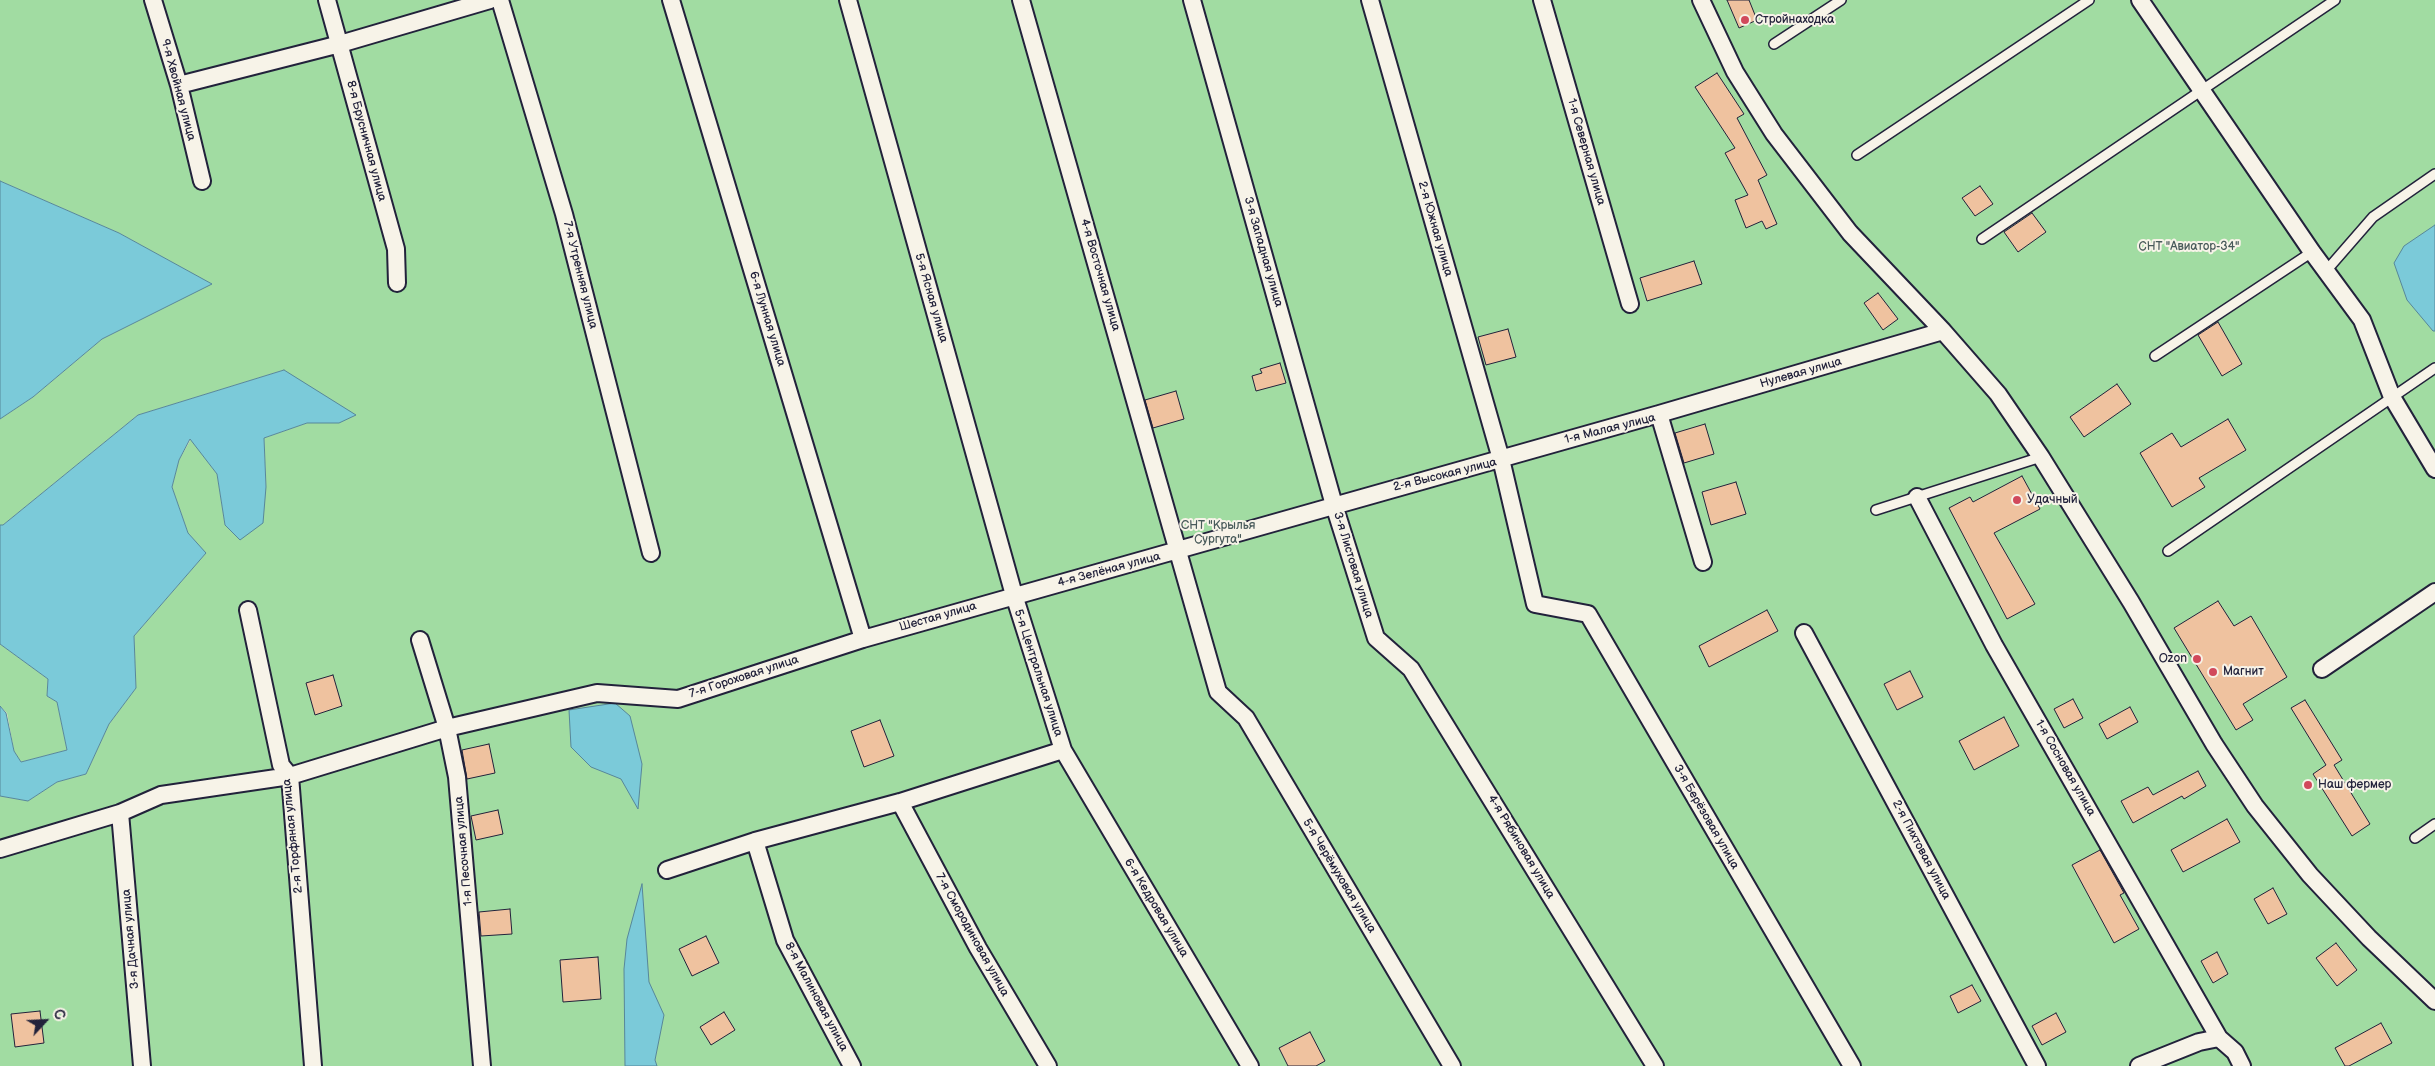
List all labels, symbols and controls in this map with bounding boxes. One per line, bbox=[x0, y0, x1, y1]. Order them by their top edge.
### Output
place label: Стройнаходка bbox=[1755, 13, 1834, 27]
marker: Стройнаходка bbox=[1739, 14, 1751, 26]
street label: 9-я Хвойная улица bbox=[157, 37, 199, 143]
street label: 8-я Брусничная улица bbox=[343, 79, 389, 203]
street label: 1-я Северная улица bbox=[1564, 97, 1608, 207]
street label: 2-я Южная улица bbox=[1415, 180, 1455, 278]
street label: 3-я Западная улица bbox=[1240, 195, 1286, 309]
street label: 4-я Восточная улица bbox=[1077, 217, 1123, 333]
street label: 7-я Утренняя улица bbox=[560, 220, 600, 330]
park label: СНТ "Авиатор-34" bbox=[2139, 240, 2239, 254]
street label: 5-я Ясная улица bbox=[911, 252, 951, 344]
street label: 6-я Лунная улица bbox=[746, 270, 788, 368]
street label: Нулевая улица bbox=[1758, 354, 1844, 392]
street label: 1-я Малая улица bbox=[1563, 411, 1657, 447]
street label: 2-я Высокая улица bbox=[1392, 455, 1498, 495]
place label: Удачный bbox=[2027, 493, 2078, 507]
marker: Удачный bbox=[2011, 494, 2023, 506]
street label: 3-я Листовая улица bbox=[1330, 510, 1376, 620]
park label: CНТ "Крылья Сургута" bbox=[1181, 519, 1255, 547]
street label: 4-я Зелёная улица bbox=[1056, 549, 1162, 591]
street label: Шестая улица bbox=[898, 599, 978, 635]
street label: 5-я Центральная улица bbox=[1011, 608, 1065, 738]
place label: Ozon bbox=[2159, 652, 2187, 666]
street label: 7-я Гороховая улица bbox=[688, 653, 800, 701]
marker: Ozon bbox=[2191, 653, 2203, 665]
place label: Магнит bbox=[2223, 665, 2264, 679]
marker: Магнит bbox=[2207, 666, 2219, 678]
street label: 1-я Сосновая улица bbox=[2032, 717, 2098, 819]
street label: 3-я Берёзовая улица bbox=[1670, 762, 1742, 872]
street label: 2-я Торфяная улица bbox=[280, 778, 306, 894]
place label: Наш фермер bbox=[2318, 778, 2391, 792]
marker: Наш фермер bbox=[2302, 779, 2314, 791]
street label: 4-я Рябиновая улица bbox=[1484, 792, 1558, 902]
street label: 1-я Песочная улица bbox=[452, 796, 476, 906]
street label: 2-я Пихтовая улица bbox=[1889, 798, 1953, 902]
street label: 5-я Черёмуховая улица bbox=[1299, 816, 1379, 936]
street label: 6-я Кедровая улица bbox=[1121, 856, 1191, 960]
street label: 7-я Смородиновая улица bbox=[932, 871, 1012, 999]
street label: 3-я Дачная улица bbox=[119, 888, 143, 990]
street label: 8-я Малиновая улица bbox=[781, 940, 851, 1054]
north arrow bbox=[20, 996, 70, 1046]
text: С bbox=[49, 1006, 69, 1022]

